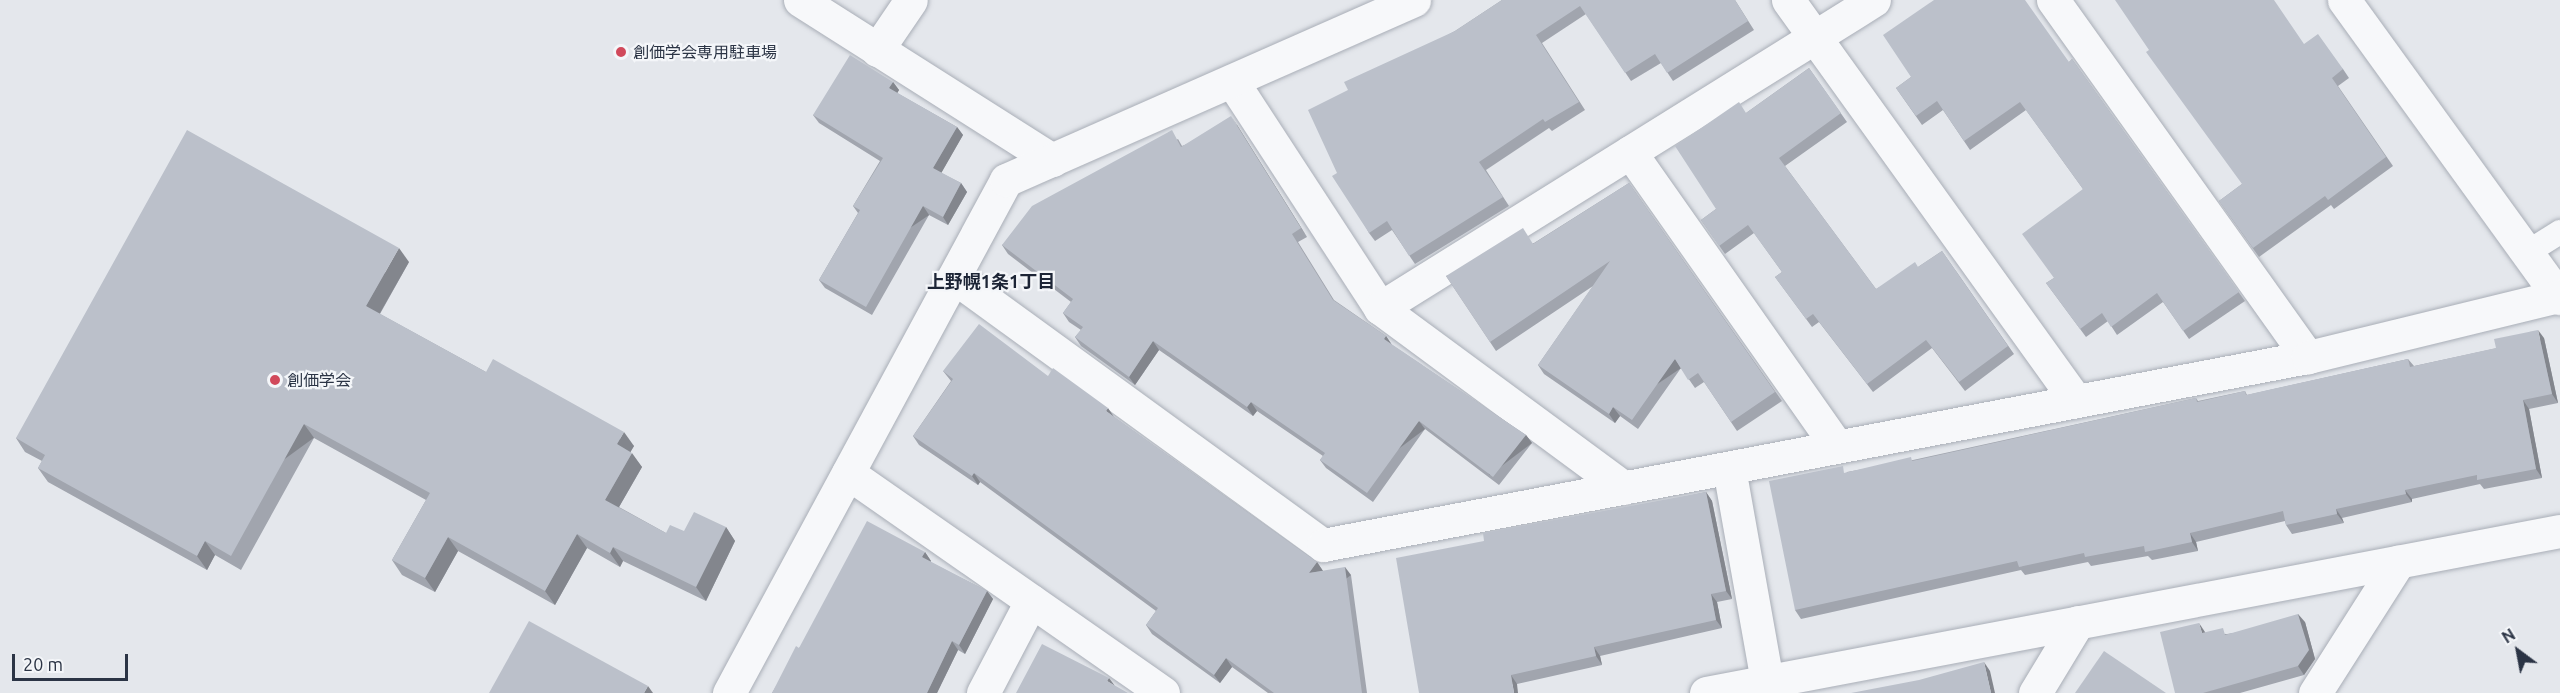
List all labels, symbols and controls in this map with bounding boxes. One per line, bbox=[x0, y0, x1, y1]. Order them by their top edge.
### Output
place label: 創価学会専用駐車場 bbox=[633, 42, 777, 62]
marker: 創価学会専用駐車場 bbox=[614, 45, 628, 59]
district label: 上野幌1条1丁目 bbox=[927, 270, 1055, 292]
place label: 創価学会 bbox=[287, 370, 351, 390]
marker: 創価学会 bbox=[268, 373, 282, 387]
north arrow bbox=[2488, 621, 2548, 681]
text: N bbox=[2499, 625, 2518, 647]
scale bar bbox=[15, 642, 130, 680]
text: 20 m bbox=[23, 654, 63, 674]

